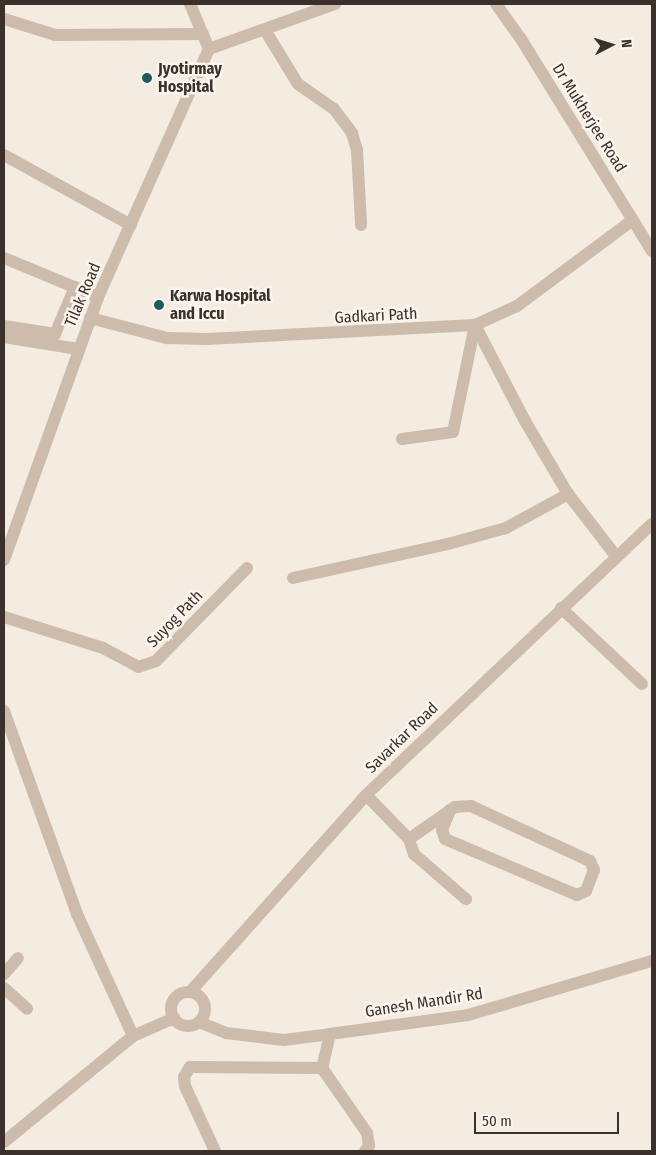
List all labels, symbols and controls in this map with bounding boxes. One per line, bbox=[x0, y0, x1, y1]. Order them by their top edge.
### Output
north arrow bbox=[586, 20, 636, 70]
text: N bbox=[618, 39, 635, 49]
place label: Jyotirmay Hospital bbox=[158, 59, 222, 97]
street label: Dr Mukherjee Road bbox=[548, 60, 630, 176]
marker: Jyotirmay Hospital bbox=[140, 71, 154, 85]
street label: Tilak Road bbox=[61, 260, 105, 330]
place label: Karwa Hospital and Iccu bbox=[170, 286, 271, 324]
marker: Karwa Hospital and Iccu bbox=[152, 298, 166, 312]
street label: Gadkari Path bbox=[334, 304, 418, 328]
street label: Suyog Path bbox=[143, 586, 207, 652]
street label: Savarkar Road bbox=[362, 699, 442, 777]
street label: Ganesh Mandir Rd bbox=[364, 984, 484, 1022]
scale bar bbox=[476, 1102, 621, 1134]
text: 50 m bbox=[482, 1112, 512, 1130]

